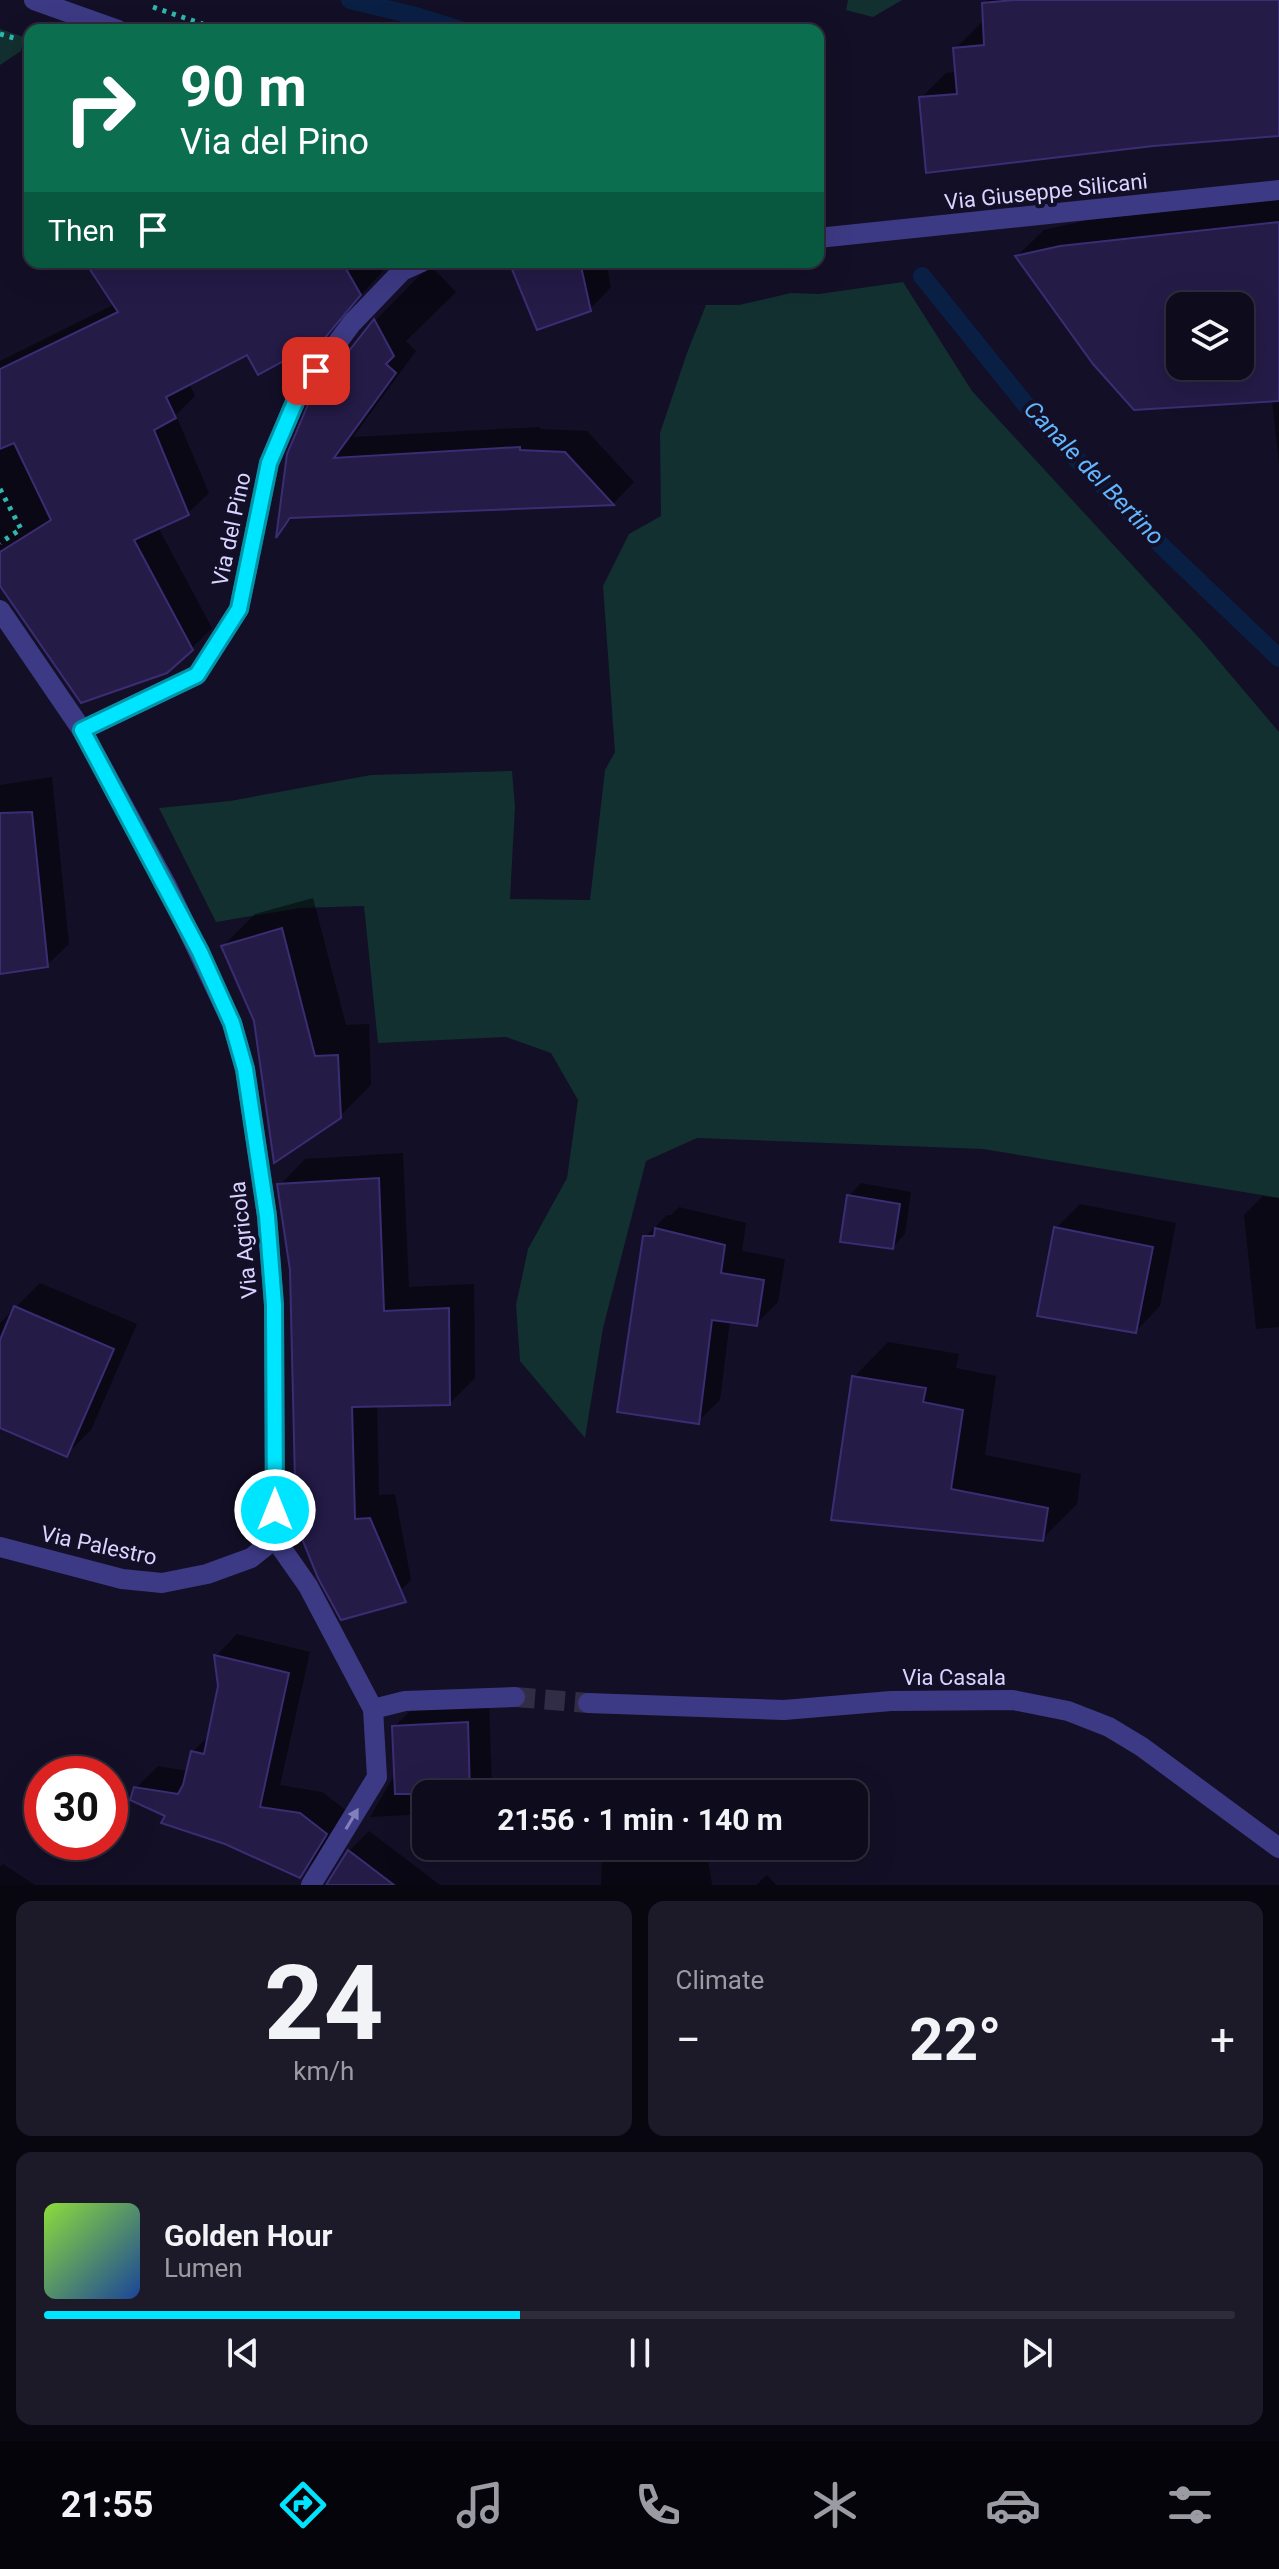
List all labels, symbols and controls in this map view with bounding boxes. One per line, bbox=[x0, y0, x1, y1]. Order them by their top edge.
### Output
text: 90 m bbox=[180, 54, 307, 120]
icon: right bbox=[48, 56, 152, 160]
text: Via del Pino bbox=[180, 121, 369, 163]
street label: Via Giuseppe Silicani bbox=[943, 168, 1149, 215]
icon: arrive bbox=[131, 208, 175, 252]
text: Then bbox=[48, 213, 115, 248]
map controls bbox=[1166, 292, 1254, 380]
button: layers bbox=[1166, 292, 1254, 380]
pin bbox=[282, 337, 350, 405]
icon: arrive bbox=[294, 349, 338, 393]
water label: Canale del Bertino bbox=[1018, 395, 1170, 551]
street label: Via del Pino bbox=[207, 470, 256, 588]
street label: Via Agricola bbox=[225, 1180, 262, 1300]
position arrow bbox=[233, 1468, 317, 1552]
street label: Via Palestro bbox=[39, 1521, 159, 1570]
street label: Via Casala bbox=[902, 1665, 1006, 1690]
speed limit sign: 30 bbox=[24, 1756, 128, 1860]
text: 21:56 · 1 min · 140 m bbox=[497, 1802, 783, 1837]
one-way arrow bbox=[345, 1808, 359, 1830]
text: 24 bbox=[264, 1943, 383, 2064]
text: Climate bbox=[676, 1965, 764, 1995]
text: 22° bbox=[909, 2004, 1001, 2075]
text: − bbox=[676, 2014, 701, 2066]
text: + bbox=[1210, 2014, 1235, 2066]
text: km/h bbox=[293, 2056, 354, 2086]
text: Golden Hour bbox=[164, 2218, 333, 2253]
text: Lumen bbox=[164, 2253, 243, 2283]
icon: previous bbox=[221, 2331, 265, 2375]
icon: pause bbox=[618, 2331, 662, 2375]
icon: next bbox=[1015, 2331, 1059, 2375]
icon: directions bbox=[275, 2477, 331, 2533]
icon: music bbox=[452, 2477, 508, 2533]
icon: phone bbox=[630, 2477, 686, 2533]
icon: climate bbox=[807, 2477, 863, 2533]
icon: car bbox=[985, 2477, 1041, 2533]
icon: filters bbox=[1162, 2477, 1218, 2533]
text: 21:55 bbox=[61, 2484, 153, 2526]

